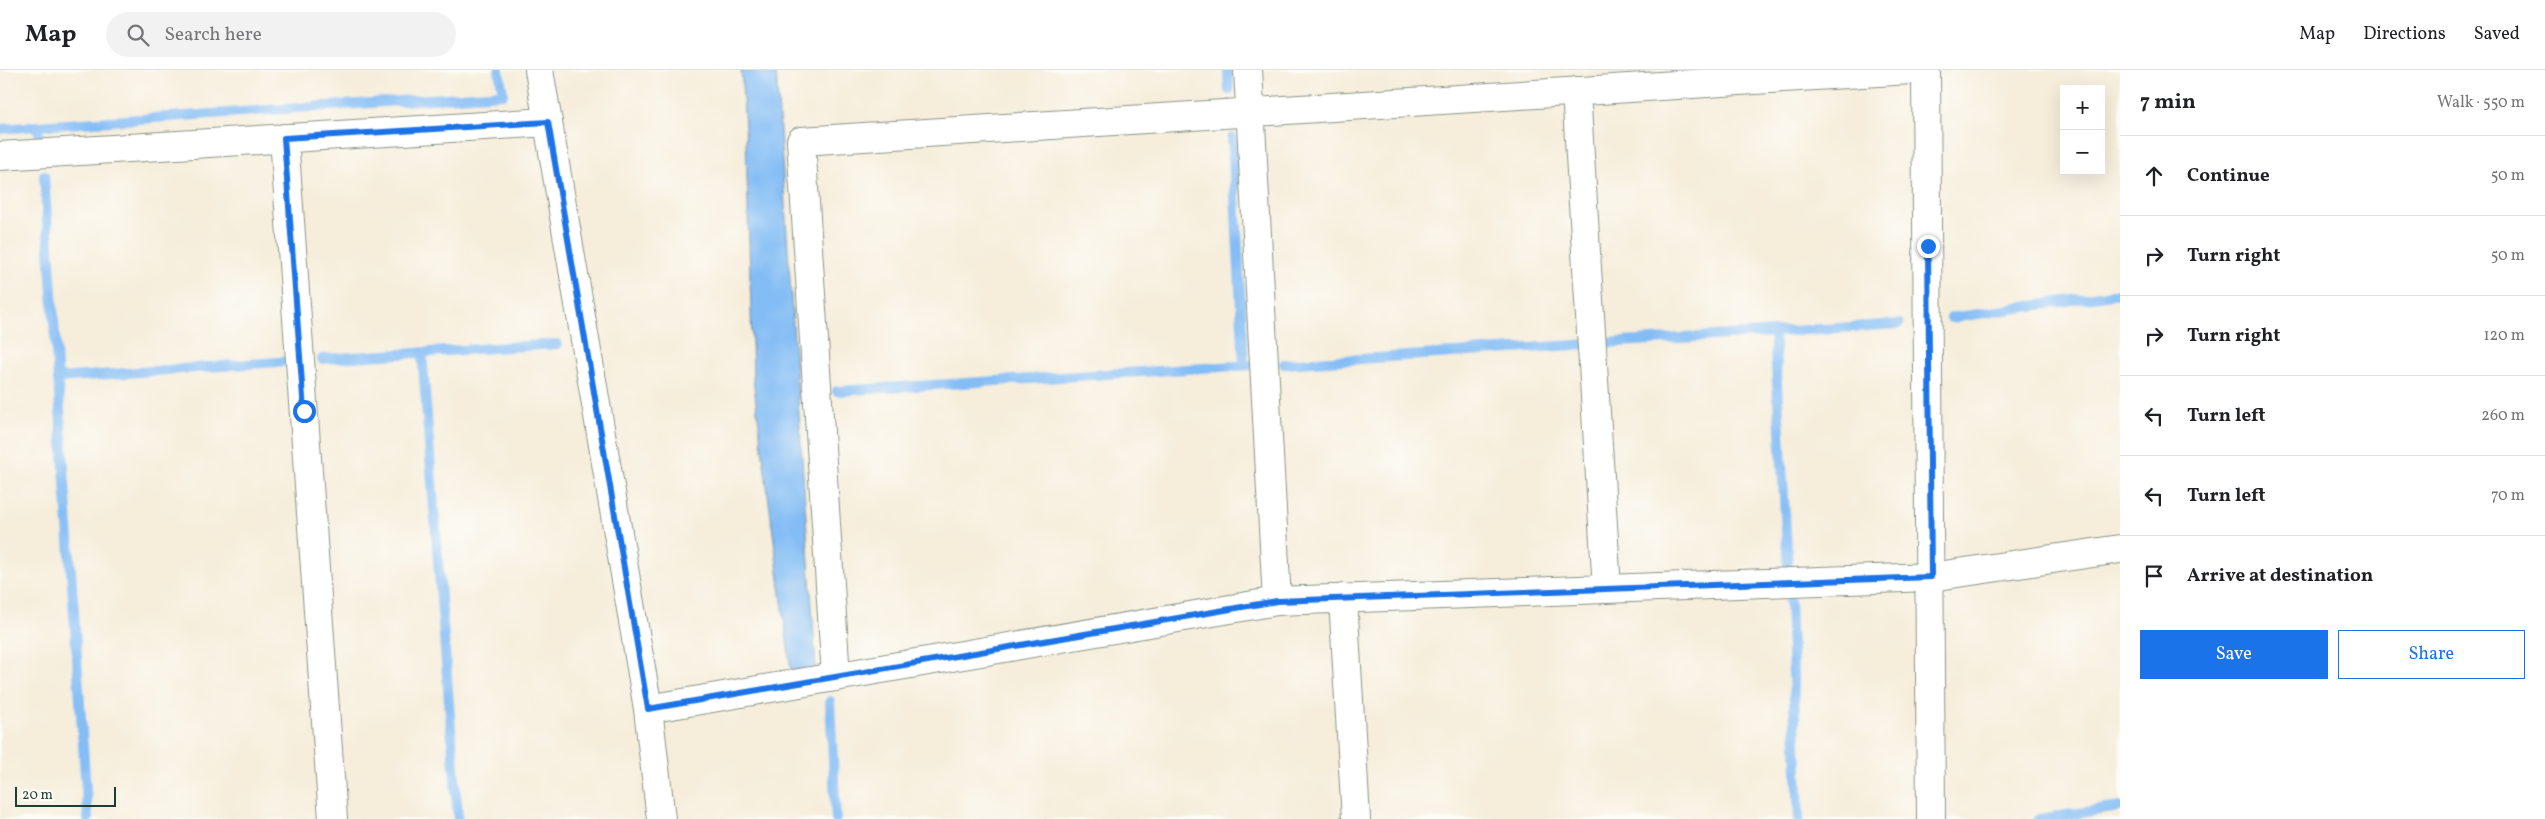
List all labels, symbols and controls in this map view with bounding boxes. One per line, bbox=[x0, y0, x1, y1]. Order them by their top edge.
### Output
search box bbox=[106, 12, 456, 57]
text: Map bbox=[25, 18, 76, 52]
icon: search bbox=[124, 21, 152, 49]
text: Search here bbox=[164, 22, 262, 48]
text: Map bbox=[2299, 22, 2335, 47]
text: Directions bbox=[2363, 22, 2446, 47]
text: Saved bbox=[2474, 22, 2520, 47]
map controls bbox=[2060, 85, 2105, 175]
button: + bbox=[2060, 85, 2105, 130]
text: 7 min bbox=[2140, 88, 2196, 117]
text: Walk · 550 m bbox=[2437, 92, 2525, 114]
button: − bbox=[2060, 130, 2105, 175]
icon: ahead bbox=[2140, 162, 2168, 190]
text: Continue bbox=[2187, 163, 2270, 189]
text: 50 m bbox=[2491, 165, 2525, 187]
route end bbox=[1917, 235, 1940, 258]
icon: right bbox=[2140, 242, 2168, 270]
text: Turn right bbox=[2187, 243, 2280, 269]
text: 50 m bbox=[2491, 245, 2525, 267]
icon: right bbox=[2140, 322, 2168, 350]
text: Turn right bbox=[2187, 323, 2280, 349]
text: 120 m bbox=[2483, 325, 2525, 347]
route start bbox=[293, 400, 316, 423]
icon: left bbox=[2140, 402, 2168, 430]
text: Turn left bbox=[2187, 403, 2266, 429]
text: 260 m bbox=[2481, 405, 2525, 427]
icon: left bbox=[2140, 482, 2168, 510]
text: Turn left bbox=[2187, 483, 2266, 509]
text: 70 m bbox=[2491, 485, 2525, 507]
icon: arrive bbox=[2140, 562, 2168, 590]
text: Arrive at destination bbox=[2187, 563, 2373, 589]
button: Save bbox=[2140, 630, 2328, 679]
button: Share bbox=[2338, 630, 2525, 679]
scale bar bbox=[15, 784, 116, 807]
text: 20 m bbox=[22, 786, 53, 805]

